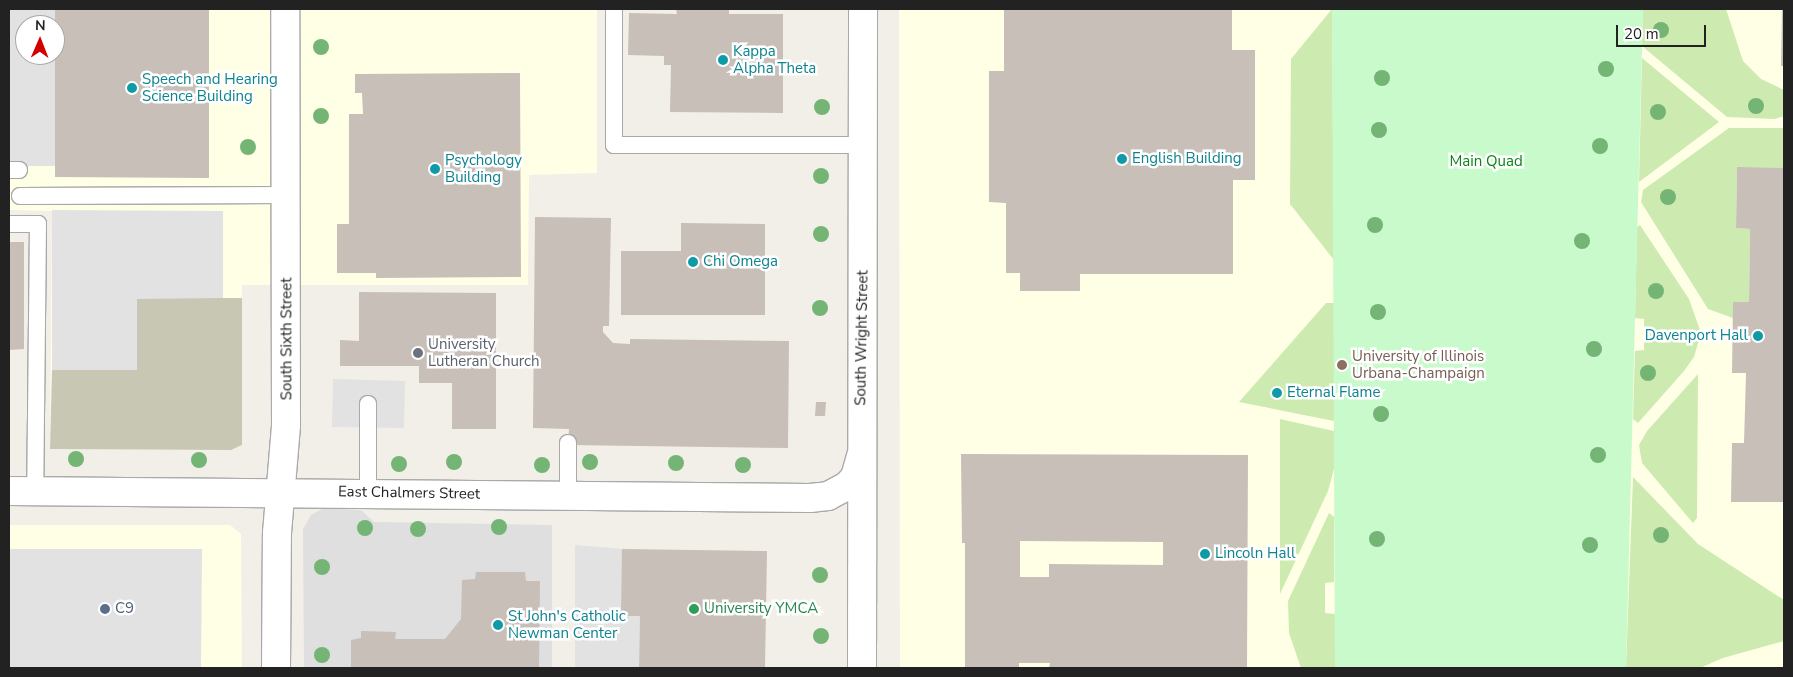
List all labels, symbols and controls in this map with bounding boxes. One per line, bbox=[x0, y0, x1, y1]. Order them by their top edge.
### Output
north arrow bbox=[15, 15, 65, 65]
scale bar bbox=[1618, 15, 1708, 47]
text: N bbox=[35, 16, 46, 35]
text: 20 m bbox=[1624, 24, 1659, 44]
place label: Kappa Alpha Theta bbox=[733, 42, 816, 77]
marker: Kappa Alpha Theta bbox=[717, 54, 729, 66]
place label: Speech and Hearing Science Building bbox=[142, 70, 278, 105]
marker: Speech and Hearing Science Building bbox=[126, 82, 138, 94]
place label: English Building bbox=[1132, 150, 1241, 168]
place label: Psychology Building bbox=[445, 151, 522, 186]
marker: English Building bbox=[1116, 153, 1128, 165]
park label: Main Quad bbox=[1449, 153, 1523, 171]
marker: Psychology Building bbox=[429, 163, 441, 175]
place label: Chi Omega bbox=[703, 253, 778, 271]
marker: Chi Omega bbox=[687, 256, 699, 268]
street label: South Wright Street bbox=[852, 270, 872, 406]
street label: South Sixth Street bbox=[278, 278, 296, 400]
place label: Davenport Hall bbox=[1645, 327, 1748, 345]
marker: Davenport Hall bbox=[1752, 330, 1764, 342]
place label: University Lutheran Church bbox=[428, 335, 540, 370]
marker: University Lutheran Church bbox=[412, 347, 424, 359]
place label: University of Illinois Urbana-Champaign bbox=[1352, 347, 1485, 382]
marker: University of Illinois Urbana-Champaign bbox=[1336, 359, 1348, 371]
place label: Eternal Flame bbox=[1287, 384, 1380, 402]
marker: Eternal Flame bbox=[1271, 387, 1283, 399]
street label: East Chalmers Street bbox=[338, 483, 480, 503]
place label: Lincoln Hall bbox=[1215, 545, 1295, 563]
marker: Lincoln Hall bbox=[1199, 548, 1211, 560]
place label: C9 bbox=[115, 600, 134, 618]
place label: University YMCA bbox=[704, 600, 818, 618]
marker: C9 bbox=[99, 603, 111, 615]
marker: University YMCA bbox=[688, 603, 700, 615]
place label: St John's Catholic Newman Center bbox=[508, 607, 626, 642]
marker: St John's Catholic Newman Center bbox=[492, 619, 504, 631]

